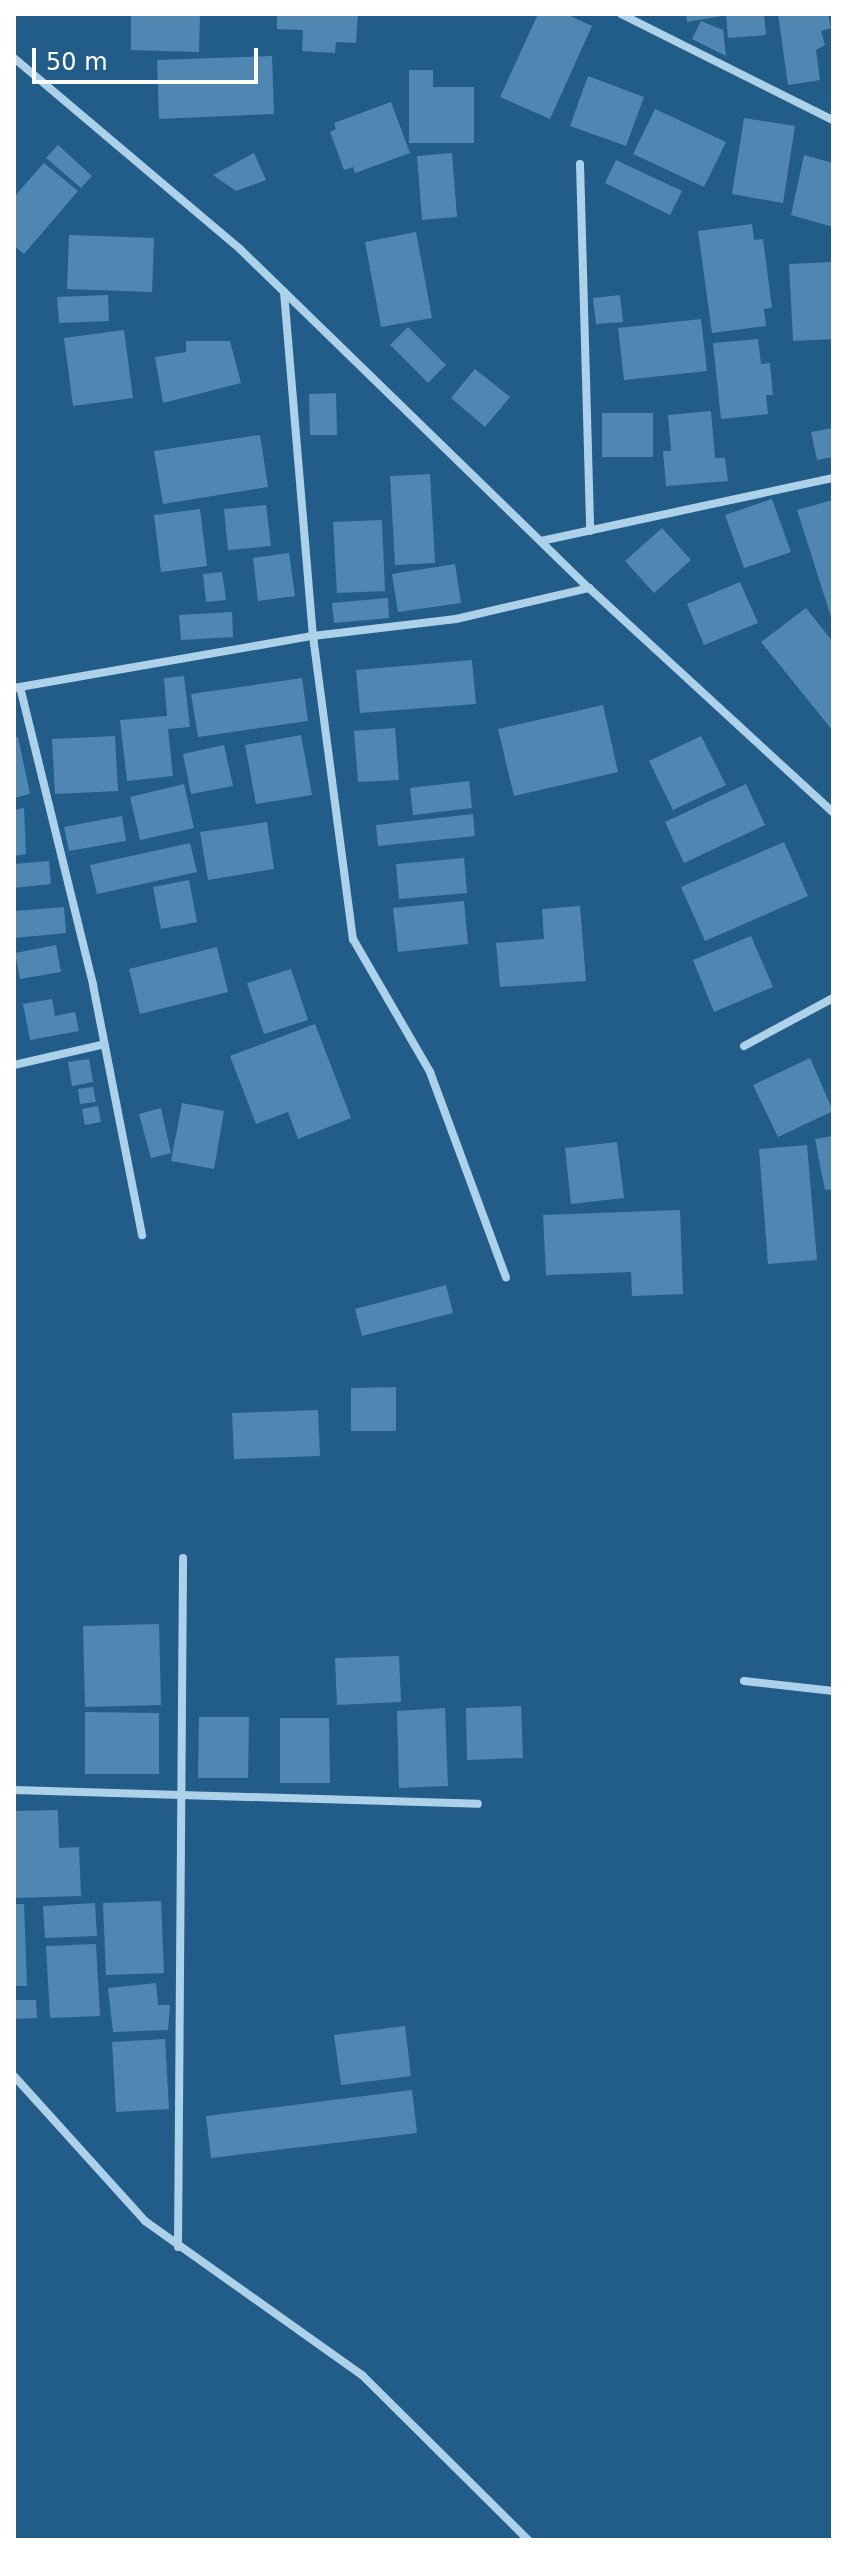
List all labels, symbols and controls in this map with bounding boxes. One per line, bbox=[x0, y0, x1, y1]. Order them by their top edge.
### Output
scale bar bbox=[36, 32, 262, 82]
text: 50 m bbox=[46, 48, 108, 76]

